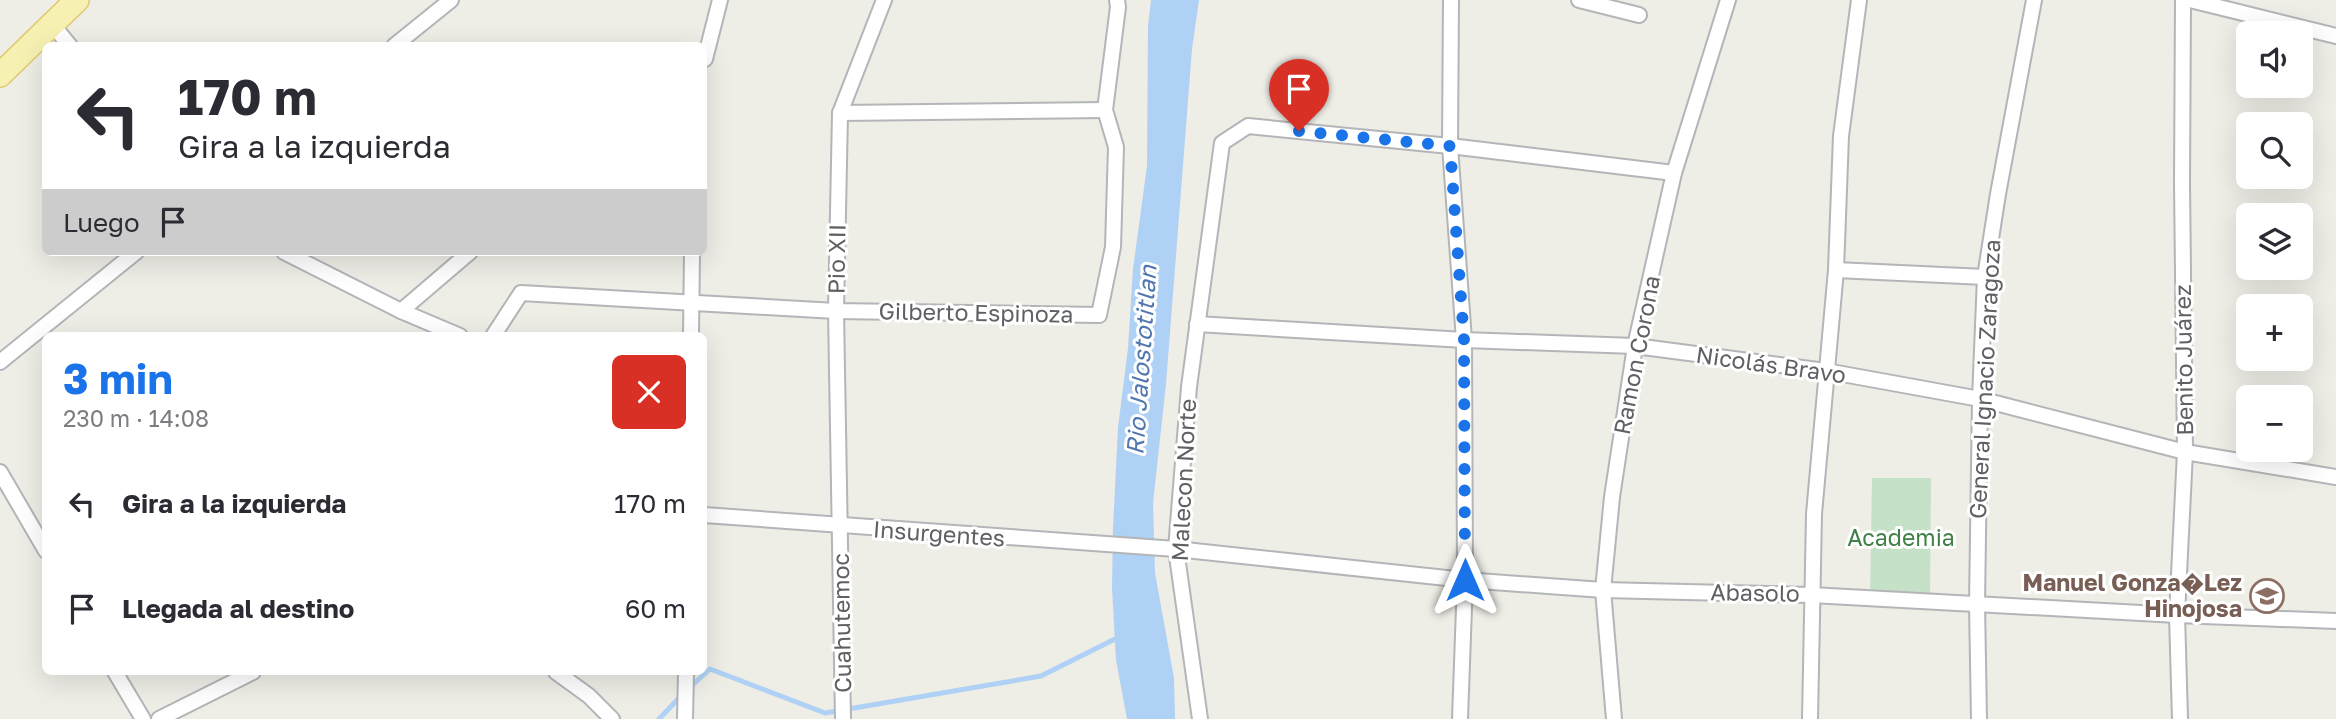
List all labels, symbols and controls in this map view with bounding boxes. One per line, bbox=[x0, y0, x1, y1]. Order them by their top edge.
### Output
map controls bbox=[2236, 21, 2313, 462]
button: sound bbox=[2236, 21, 2313, 98]
pin bbox=[1269, 59, 1329, 131]
text: 170 m bbox=[178, 67, 317, 126]
icon: left bbox=[63, 70, 154, 161]
icon: arrive bbox=[1280, 70, 1318, 108]
button: search bbox=[2236, 112, 2313, 189]
text: Gira a la izquierda bbox=[178, 127, 451, 165]
icon: arrive bbox=[154, 203, 192, 241]
button: layers bbox=[2236, 203, 2313, 280]
text: Luego bbox=[63, 207, 140, 238]
street label: Pio XII bbox=[821, 224, 851, 294]
street label: General Ignacio Zaragoza bbox=[1963, 238, 2005, 519]
water label: Rio Jalostotitlan bbox=[1119, 263, 1162, 456]
street label: Ramon Corona bbox=[1607, 273, 1665, 437]
street label: Benito Juárez bbox=[2168, 284, 2198, 436]
button: + bbox=[2236, 294, 2313, 371]
street label: Gilberto Espinoza bbox=[878, 296, 1074, 328]
street label: Nicolás Bravo bbox=[1694, 340, 1848, 388]
text: 3 min bbox=[63, 353, 173, 403]
button: close bbox=[612, 355, 686, 429]
button: − bbox=[2236, 385, 2313, 462]
street label: Malecon Norte bbox=[1165, 398, 1201, 562]
text: 230 m · 14:08 bbox=[63, 404, 209, 432]
icon: left bbox=[63, 485, 101, 523]
text: Gira a la izquierda bbox=[122, 488, 346, 519]
text: 170 m bbox=[614, 488, 686, 519]
street label: Insurgentes bbox=[872, 514, 1006, 552]
park label: Academia bbox=[1847, 523, 1955, 551]
position arrow bbox=[1428, 543, 1502, 617]
street label: Cuahutemoc bbox=[826, 553, 856, 693]
place label: Manuel Gonza�Lez Hinojosa bbox=[2023, 568, 2242, 622]
street label: Abasolo bbox=[1710, 577, 1800, 607]
school or university icon: Manuel Gonza�Lez Hinojosa bbox=[2248, 577, 2286, 615]
icon: arrive bbox=[63, 590, 101, 628]
text: Llegada al destino bbox=[122, 593, 354, 624]
text: 60 m bbox=[625, 593, 686, 624]

